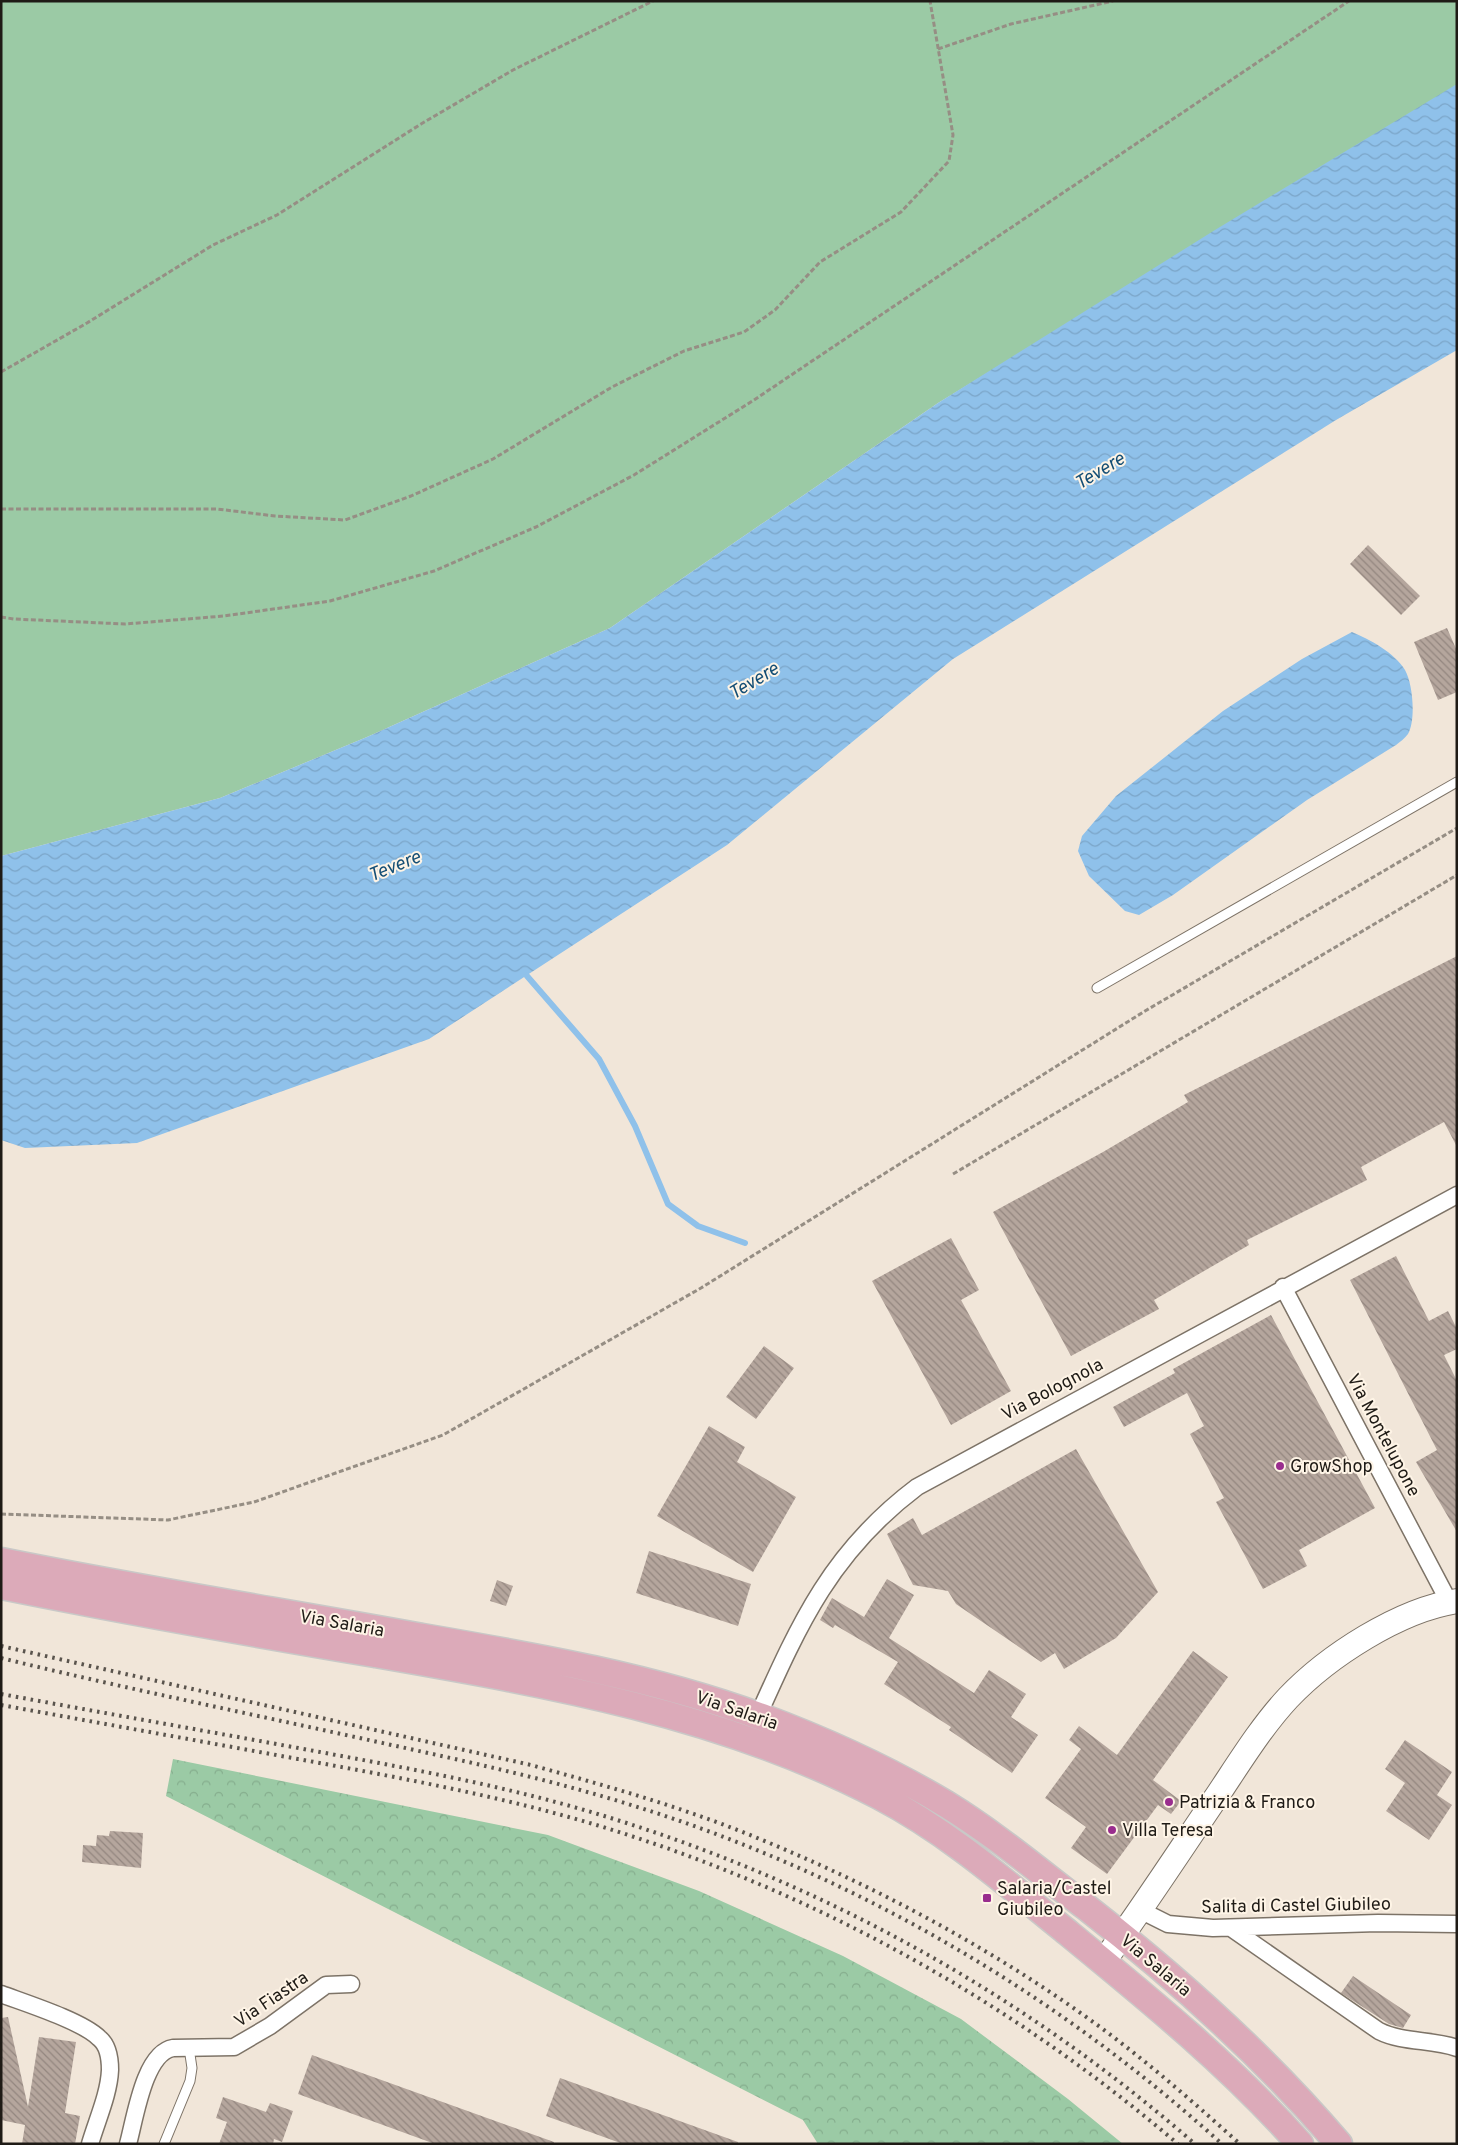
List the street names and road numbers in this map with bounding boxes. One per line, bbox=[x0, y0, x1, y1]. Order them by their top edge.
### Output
street label: Via Bolognola bbox=[998, 1354, 1108, 1427]
street label: Via Montelupone bbox=[1341, 1370, 1425, 1501]
street label: Via Salaria bbox=[298, 1606, 386, 1643]
street label: Via Salaria bbox=[692, 1687, 781, 1736]
street label: Salita di Castel Giubileo bbox=[1201, 1893, 1391, 1920]
street label: Via Salaria bbox=[1115, 1930, 1195, 2002]
street label: Via Fiastra bbox=[230, 1967, 313, 2033]

